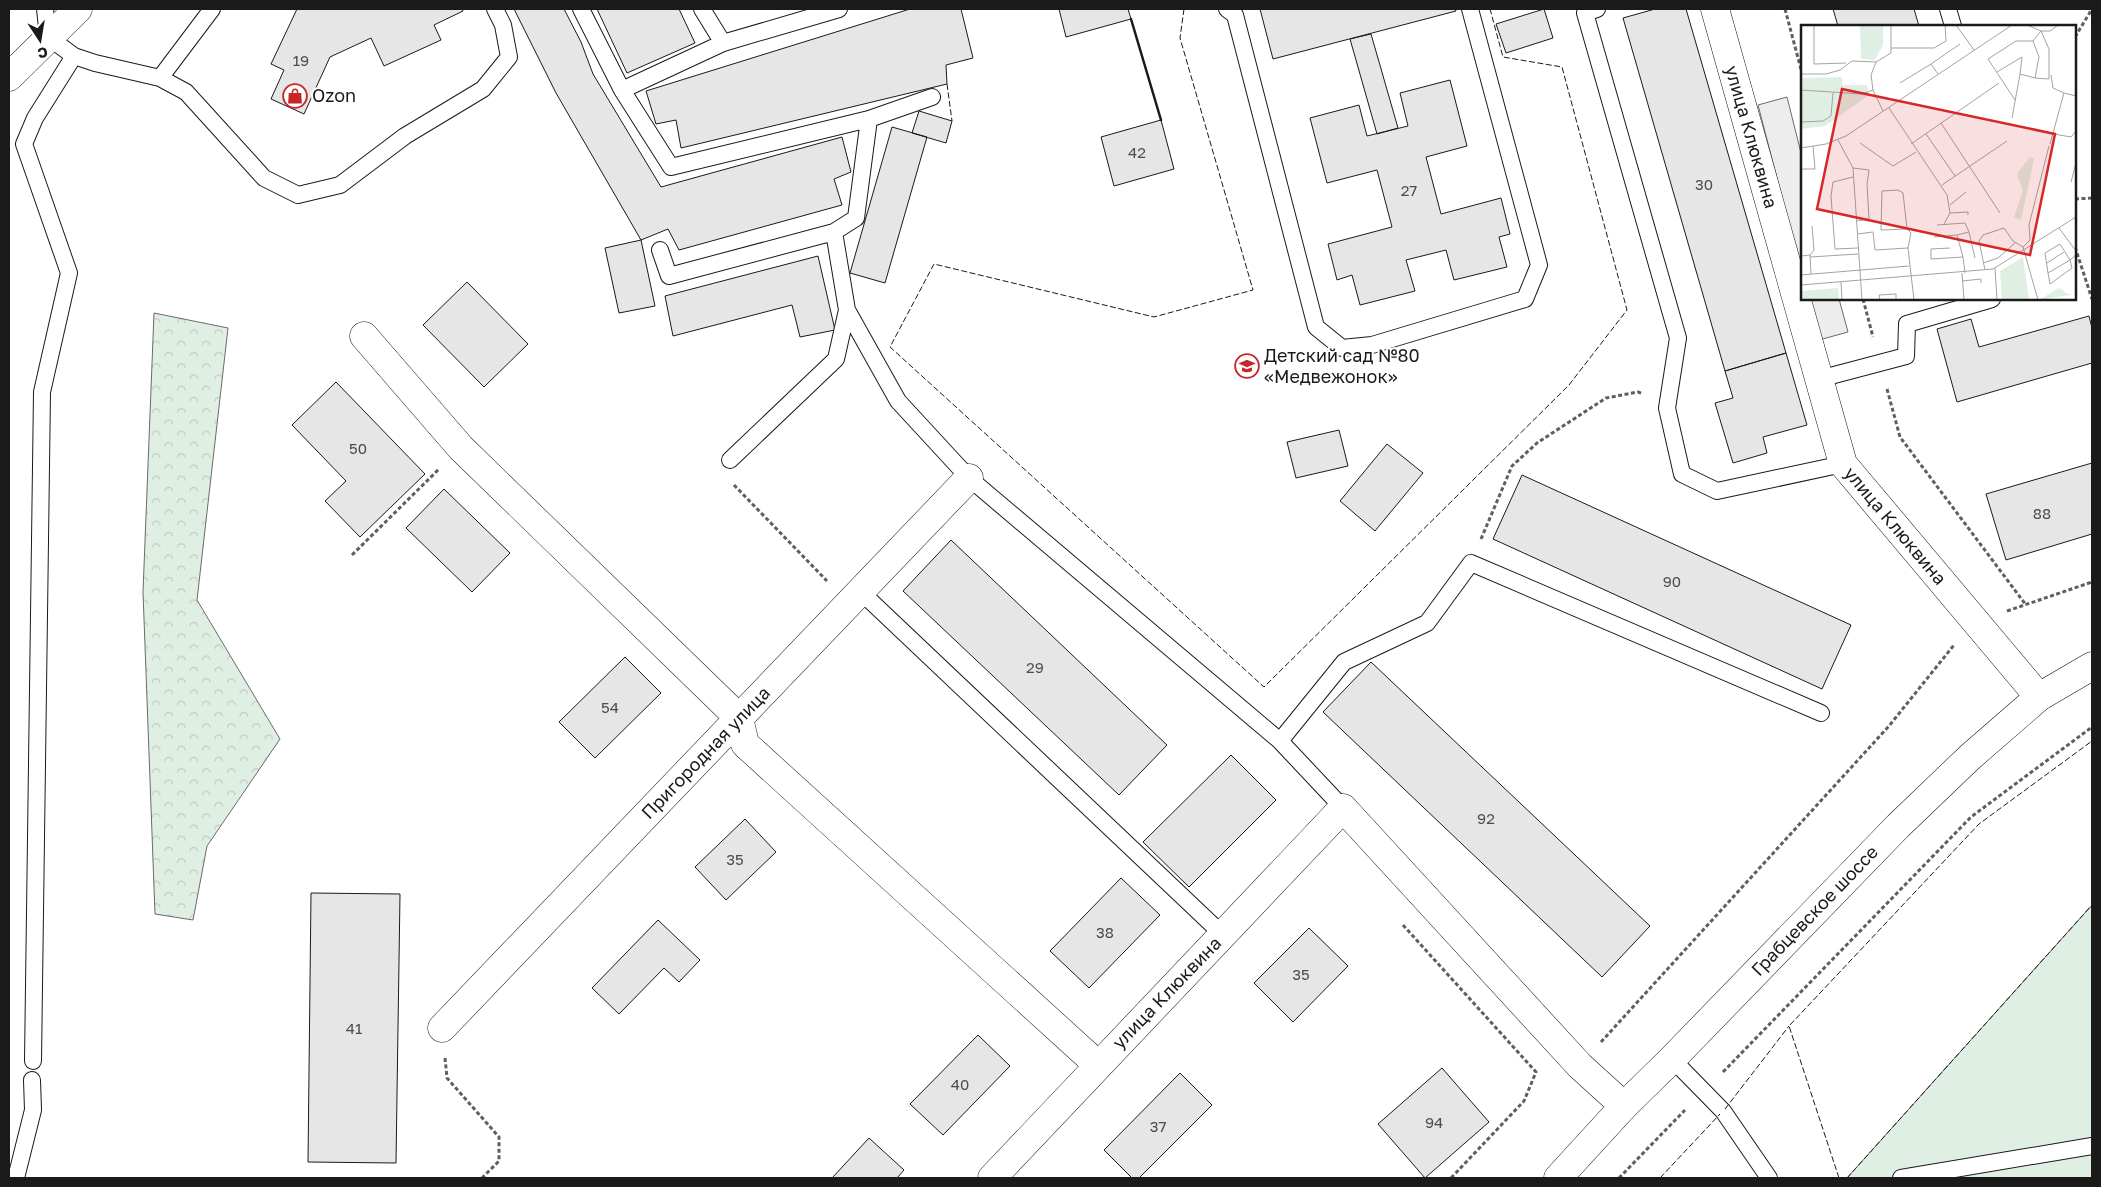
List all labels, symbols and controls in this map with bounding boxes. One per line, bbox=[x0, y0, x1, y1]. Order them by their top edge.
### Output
north arrow bbox=[15, 15, 65, 65]
inset map bbox=[1801, 25, 2076, 300]
text: С bbox=[36, 44, 49, 63]
house number: 19 bbox=[293, 51, 309, 69]
street label: улица Клюквина bbox=[1721, 63, 1783, 211]
shop icon: Ozon bbox=[282, 83, 308, 109]
place label: Ozon bbox=[312, 84, 356, 106]
house number: 42 bbox=[1128, 143, 1146, 161]
house number: 30 bbox=[1695, 175, 1713, 193]
house number: 27 bbox=[1401, 181, 1417, 199]
place label: Детский сад №80 «Медвежонок» bbox=[1264, 344, 1420, 387]
school or university icon: Детский сад №80 «Медвежонок» bbox=[1234, 353, 1260, 379]
house number: 50 bbox=[349, 439, 367, 457]
street label: улица Клюквина bbox=[1840, 462, 1952, 589]
house number: 88 bbox=[2033, 504, 2051, 522]
house number: 90 bbox=[1663, 572, 1681, 590]
house number: 29 bbox=[1026, 658, 1044, 676]
street label: Пригородная улица bbox=[636, 681, 774, 823]
house number: 54 bbox=[601, 698, 619, 716]
house number: 92 bbox=[1477, 809, 1495, 827]
street label: Грабцевское шоссе bbox=[1746, 841, 1882, 980]
house number: 35 bbox=[726, 850, 744, 868]
house number: 38 bbox=[1096, 923, 1114, 941]
street label: улица Клюквина bbox=[1107, 932, 1225, 1053]
house number: 35 bbox=[1292, 965, 1310, 983]
house number: 41 bbox=[346, 1019, 362, 1037]
house number: 40 bbox=[951, 1075, 969, 1093]
house number: 94 bbox=[1425, 1113, 1443, 1131]
house number: 37 bbox=[1150, 1117, 1166, 1135]

